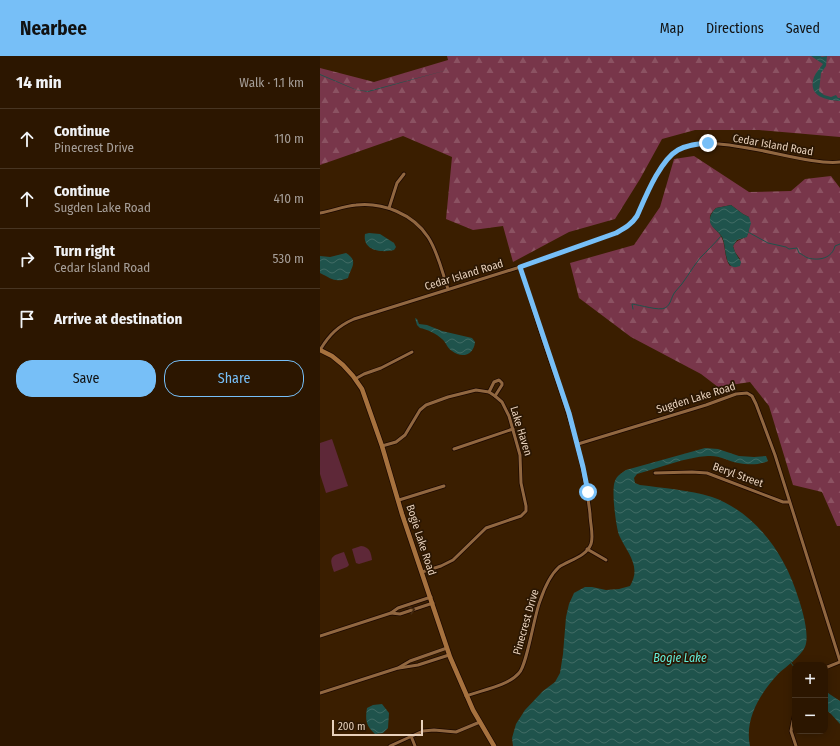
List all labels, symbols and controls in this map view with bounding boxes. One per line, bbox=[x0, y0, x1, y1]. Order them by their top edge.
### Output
text: Nearbee bbox=[20, 17, 87, 40]
text: Map bbox=[660, 20, 684, 37]
text: Directions bbox=[706, 20, 764, 37]
text: Saved bbox=[786, 20, 820, 37]
text: 14 min bbox=[16, 72, 62, 93]
text: Walk · 1.1 km bbox=[239, 75, 304, 90]
text: Continue bbox=[54, 122, 110, 140]
icon: ahead bbox=[16, 128, 38, 150]
text: 110 m bbox=[274, 131, 304, 146]
street label: Cedar Island Road bbox=[732, 132, 814, 158]
route end bbox=[699, 134, 717, 152]
text: Pinecrest Drive bbox=[54, 140, 134, 155]
text: Continue bbox=[54, 182, 110, 200]
icon: ahead bbox=[16, 188, 38, 210]
text: 410 m bbox=[274, 191, 304, 206]
text: Sugden Lake Road bbox=[54, 200, 151, 215]
text: Turn right bbox=[54, 242, 115, 260]
icon: right bbox=[16, 248, 38, 270]
text: 530 m bbox=[272, 251, 304, 266]
street label: Cedar Island Road bbox=[423, 257, 505, 293]
text: Cedar Island Road bbox=[54, 260, 150, 275]
icon: arrive bbox=[16, 308, 38, 330]
text: Arrive at destination bbox=[54, 310, 182, 328]
button: Save bbox=[16, 360, 156, 397]
button: Share bbox=[164, 360, 304, 397]
street label: Sugden Lake Road bbox=[655, 380, 737, 416]
street label: Lake Haven bbox=[507, 405, 535, 457]
street label: Beryl Street bbox=[711, 460, 765, 490]
route start bbox=[579, 483, 597, 501]
street label: Bogie Lake Road bbox=[403, 503, 439, 577]
street label: Pinecrest Drive bbox=[510, 588, 542, 656]
one-way arrow bbox=[408, 606, 415, 615]
water label: Bogie Lake bbox=[653, 651, 707, 665]
map controls bbox=[792, 662, 828, 734]
button: + bbox=[792, 662, 828, 698]
button: − bbox=[792, 698, 828, 734]
scale bar bbox=[332, 718, 423, 737]
text: 200 m bbox=[338, 720, 365, 733]

